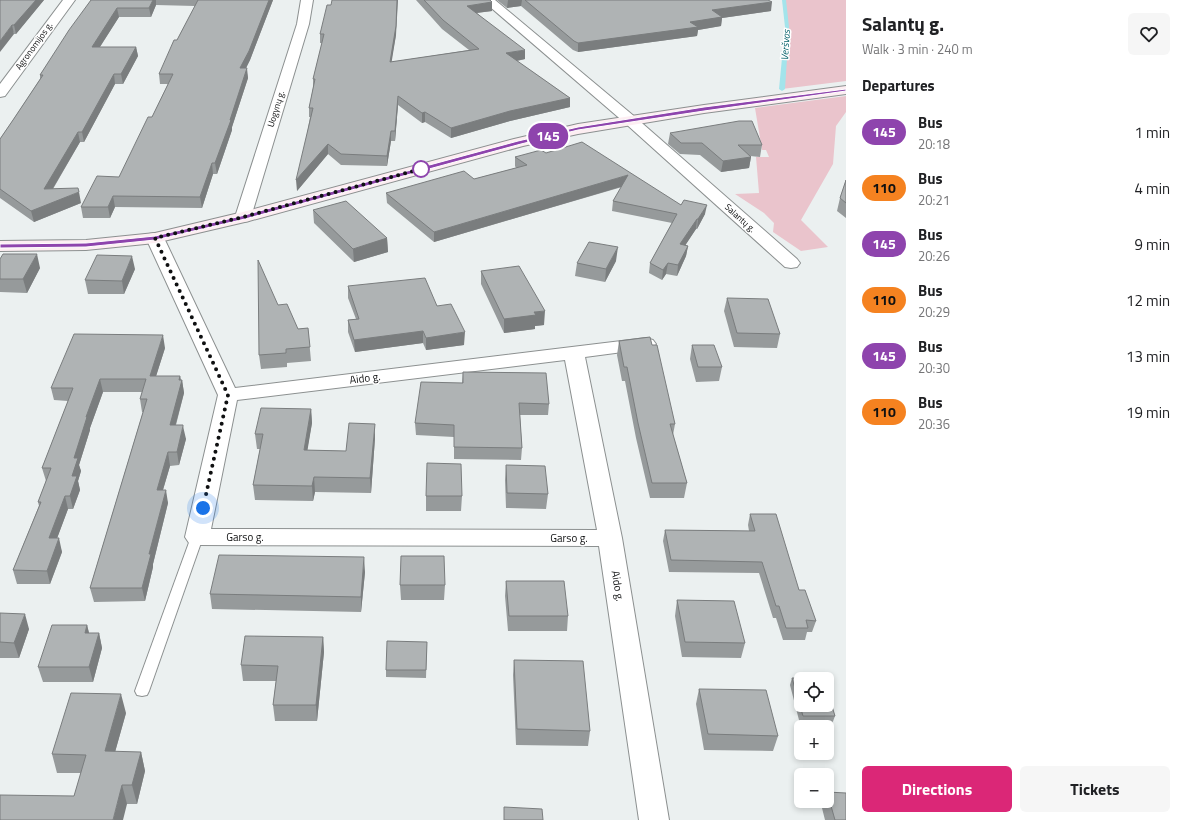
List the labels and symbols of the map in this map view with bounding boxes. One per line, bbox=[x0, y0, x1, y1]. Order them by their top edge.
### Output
street label: Agronomijos g. bbox=[12, 19, 55, 72]
water label: Veršvas bbox=[777, 28, 794, 61]
street label: Uogynų g. bbox=[264, 89, 287, 129]
line badge: 145 bbox=[525, 123, 571, 149]
unlabelled marker bbox=[412, 160, 430, 178]
street label: Salantų g. bbox=[722, 200, 759, 235]
street label: Aido g. bbox=[349, 368, 381, 388]
your location bbox=[193, 498, 213, 518]
street label: Garso g. bbox=[226, 529, 264, 545]
street label: Garso g. bbox=[550, 530, 588, 546]
street label: Aido g. bbox=[608, 569, 628, 603]

